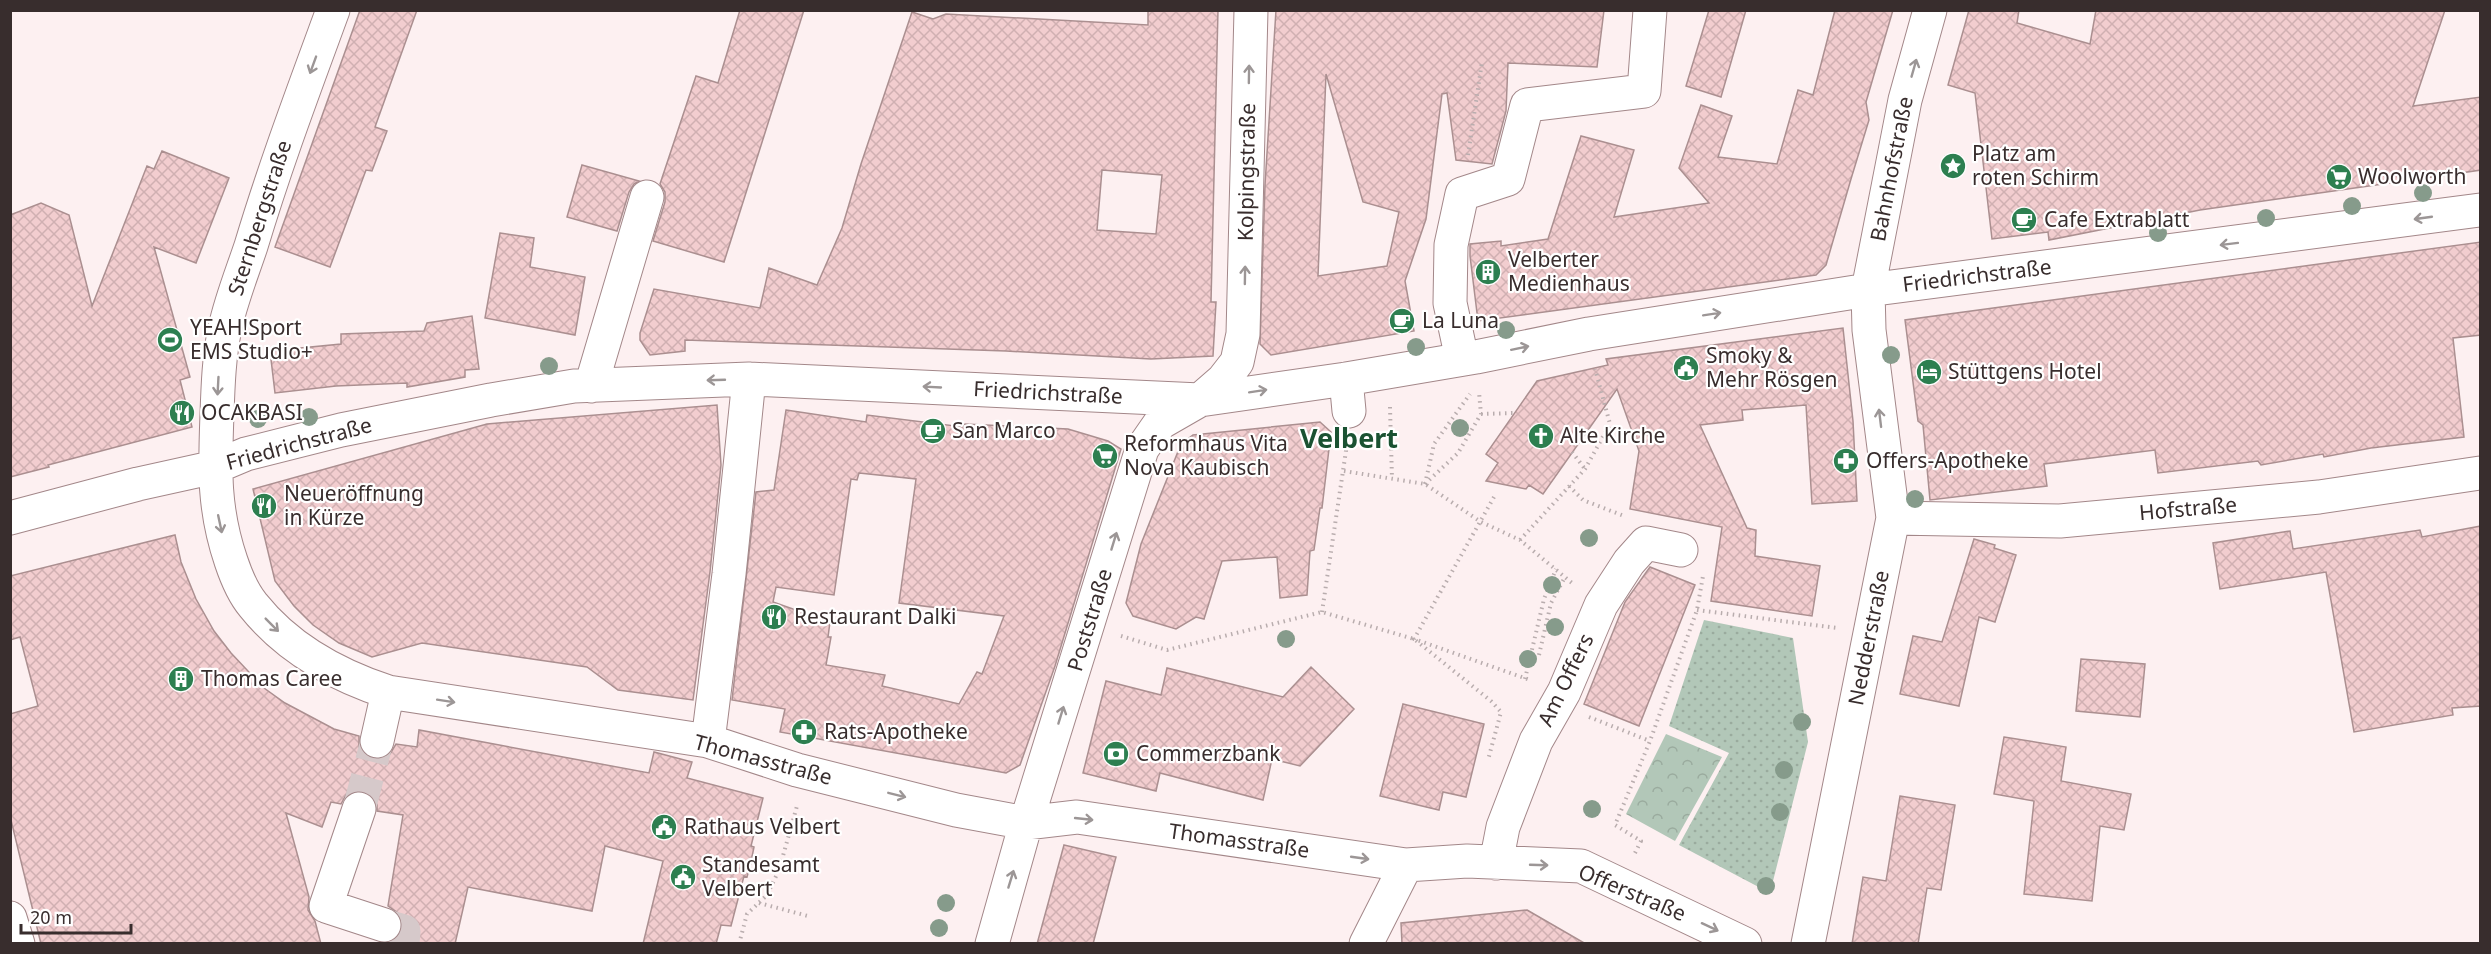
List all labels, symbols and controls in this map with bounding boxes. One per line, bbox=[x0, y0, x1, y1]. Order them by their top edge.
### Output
one-way arrow bbox=[306, 56, 317, 74]
one-way arrow bbox=[1909, 59, 1920, 78]
one-way arrow bbox=[1244, 64, 1255, 84]
street label: Bahnhofstraße bbox=[1863, 94, 1919, 244]
street label: Kolpingstraße bbox=[1231, 103, 1261, 241]
street label: Sternbergstraße bbox=[221, 137, 297, 299]
place label: Platz am roten Schirm bbox=[1972, 139, 2099, 191]
place icon: Platz am roten Schirm bbox=[1938, 151, 1968, 181]
supermarket icon: Woolworth bbox=[2324, 162, 2354, 192]
place label: Woolworth bbox=[2358, 162, 2466, 190]
cafe icon: Cafe Extrablatt bbox=[2009, 205, 2039, 235]
place label: Cafe Extrablatt bbox=[2044, 205, 2190, 233]
one-way arrow bbox=[2413, 212, 2433, 223]
one-way arrow bbox=[2220, 238, 2240, 249]
place label: Velberter Medienhaus bbox=[1508, 245, 1630, 297]
street label: Friedrichstraße bbox=[1901, 252, 2053, 298]
building icon: Velberter Medienhaus bbox=[1473, 257, 1503, 287]
one-way arrow bbox=[1239, 266, 1250, 286]
cafe icon: La Luna bbox=[1387, 306, 1417, 336]
place label: La Luna bbox=[1422, 306, 1499, 334]
one-way arrow bbox=[1701, 308, 1721, 319]
place label: YEAH!Sport EMS Studio+ bbox=[190, 313, 313, 365]
sports icon: YEAH!Sport EMS Studio+ bbox=[155, 325, 185, 355]
place label: Smoky & Mehr Rösgen bbox=[1706, 341, 1838, 393]
one-way arrow bbox=[1509, 342, 1529, 353]
public building icon: Smoky & Mehr Rösgen bbox=[1671, 353, 1701, 383]
hotel icon: Stüttgens Hotel bbox=[1914, 357, 1944, 387]
place label: Stüttgens Hotel bbox=[1948, 357, 2102, 385]
street label: Friedrichstraße bbox=[973, 374, 1124, 410]
one-way arrow bbox=[213, 375, 224, 395]
one-way arrow bbox=[706, 375, 726, 386]
one-way arrow bbox=[922, 382, 942, 393]
one-way arrow bbox=[1247, 386, 1267, 397]
restaurant icon: OCAKBASI bbox=[167, 398, 197, 428]
place label: OCAKBASI bbox=[201, 398, 303, 426]
one-way arrow bbox=[1875, 409, 1886, 428]
street label: Friedrichstraße bbox=[223, 410, 375, 476]
cafe icon: San Marco bbox=[918, 416, 948, 446]
place label: San Marco bbox=[952, 416, 1056, 444]
district label: Velbert bbox=[1300, 419, 1398, 456]
church icon: Alte Kirche bbox=[1526, 421, 1556, 451]
place label: Alte Kirche bbox=[1560, 421, 1665, 449]
place label: Reformhaus Vita Nova Kaubisch bbox=[1124, 429, 1288, 481]
supermarket icon: Reformhaus Vita Nova Kaubisch bbox=[1090, 441, 1120, 471]
pharmacy icon: Offers-Apotheke bbox=[1831, 446, 1861, 476]
place label: Offers-Apotheke bbox=[1866, 446, 2029, 474]
place label: Neueröffnung in Kürze bbox=[284, 479, 424, 531]
street label: Hofstraße bbox=[2138, 490, 2238, 526]
restaurant icon: Neueröffnung in Kürze bbox=[249, 491, 279, 521]
one-way arrow bbox=[214, 514, 226, 533]
one-way arrow bbox=[1110, 532, 1121, 551]
street label: Poststraße bbox=[1060, 565, 1118, 674]
street label: Nedderstraße bbox=[1841, 568, 1895, 708]
restaurant icon: Restaurant Dalki bbox=[759, 602, 789, 632]
place label: Restaurant Dalki bbox=[794, 602, 957, 630]
one-way arrow bbox=[265, 618, 280, 633]
street label: Am Offers bbox=[1531, 629, 1600, 731]
building icon: Thomas Caree bbox=[166, 664, 196, 694]
place label: Thomas Caree bbox=[201, 664, 342, 692]
one-way arrow bbox=[436, 696, 455, 707]
one-way arrow bbox=[1056, 706, 1067, 725]
pharmacy icon: Rats-Apotheke bbox=[789, 717, 819, 747]
place label: Rats-Apotheke bbox=[824, 717, 968, 745]
street label: Thomasstraße bbox=[691, 727, 835, 791]
bank icon: Commerzbank bbox=[1101, 739, 1131, 769]
place label: Commerzbank bbox=[1136, 739, 1281, 767]
one-way arrow bbox=[887, 790, 906, 802]
public building icon: Rathaus Velbert bbox=[649, 812, 679, 842]
place label: Rathaus Velbert bbox=[684, 812, 841, 840]
one-way arrow bbox=[1074, 814, 1094, 825]
street label: Thomasstraße bbox=[1167, 816, 1311, 864]
place label: Standesamt Velbert bbox=[702, 850, 820, 902]
one-way arrow bbox=[1350, 853, 1370, 864]
street label: Offerstraße bbox=[1574, 857, 1690, 927]
one-way arrow bbox=[1529, 859, 1548, 870]
public building icon: Standesamt Velbert bbox=[668, 862, 698, 892]
one-way arrow bbox=[1006, 870, 1017, 889]
scale bar bbox=[21, 897, 130, 935]
text: 20 m bbox=[30, 905, 72, 929]
one-way arrow bbox=[1701, 922, 1719, 934]

